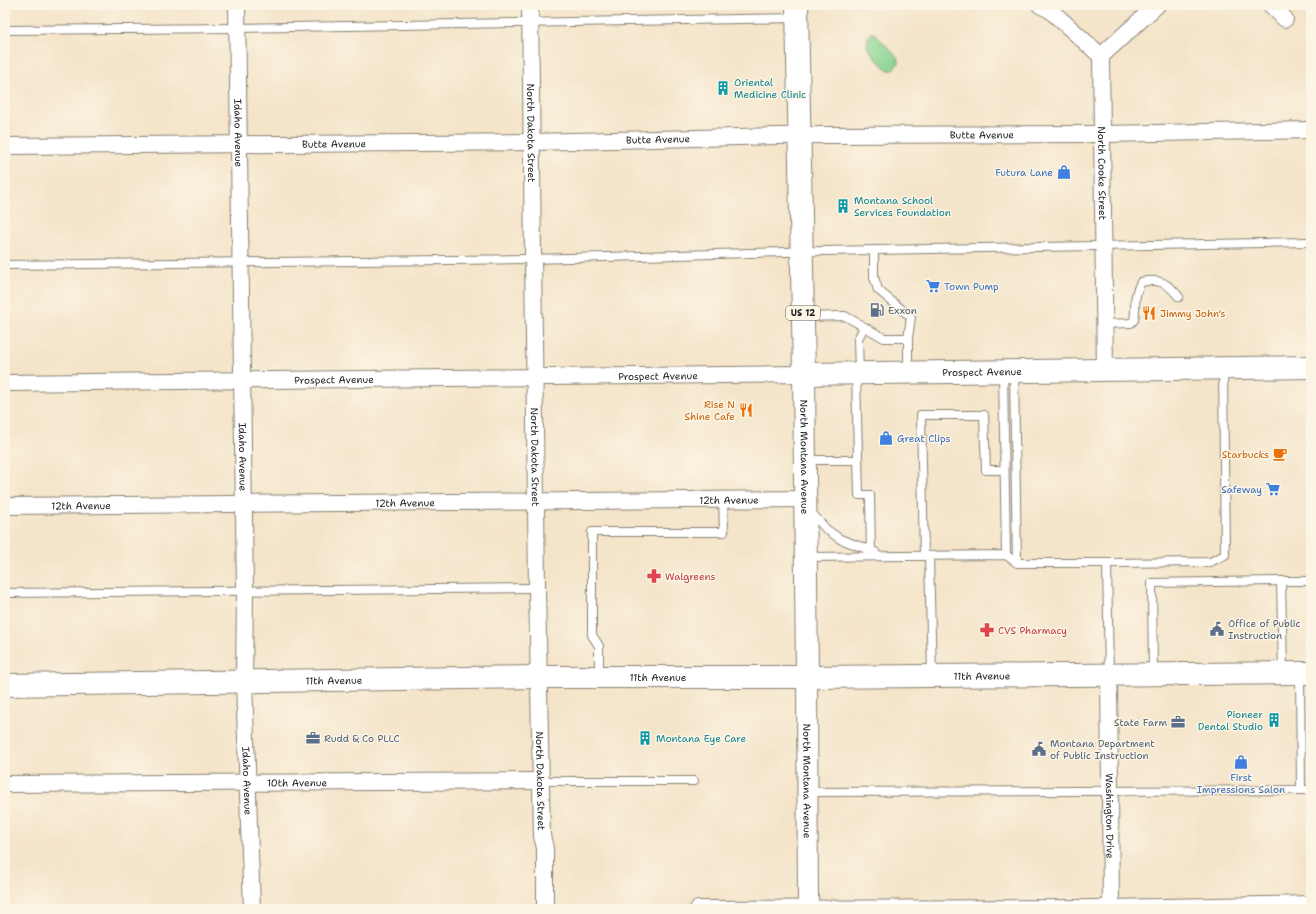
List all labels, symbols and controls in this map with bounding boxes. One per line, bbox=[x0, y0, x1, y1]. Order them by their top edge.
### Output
place label: Oriental Medicine Clinic bbox=[734, 76, 806, 101]
building icon: Oriental Medicine Clinic bbox=[715, 80, 731, 96]
street label: North Dakota Street bbox=[524, 83, 538, 183]
street label: Idaho Avenue bbox=[231, 99, 245, 168]
street label: North Cooke Street bbox=[1095, 126, 1109, 220]
street label: Butte Avenue bbox=[950, 128, 1014, 142]
street label: Butte Avenue bbox=[626, 132, 691, 147]
street label: Butte Avenue bbox=[302, 137, 367, 151]
shop icon: Futura Lane bbox=[1056, 164, 1072, 180]
place label: Futura Lane bbox=[995, 166, 1053, 179]
place label: Montana School Services Foundation bbox=[854, 194, 951, 219]
building icon: Montana School Services Foundation bbox=[835, 198, 851, 214]
supermarket icon: Town Pump bbox=[925, 278, 941, 294]
place label: Town Pump bbox=[944, 280, 999, 293]
fuel station icon: Exxon bbox=[869, 302, 885, 318]
place label: Exxon bbox=[888, 304, 917, 317]
restaurant icon: Jimmy John's bbox=[1141, 305, 1157, 321]
road number: US 12 bbox=[786, 306, 820, 320]
place label: Jimmy John's bbox=[1160, 307, 1226, 320]
street label: Prospect Avenue bbox=[942, 365, 1022, 379]
street label: Prospect Avenue bbox=[618, 369, 698, 383]
street label: Prospect Avenue bbox=[294, 373, 374, 387]
place label: Rise N Shine Cafe bbox=[684, 398, 735, 423]
street label: North Montana Avenue bbox=[797, 399, 811, 515]
restaurant icon: Rise N Shine Cafe bbox=[738, 402, 754, 418]
street label: North Dakota Street bbox=[528, 407, 542, 506]
street label: Idaho Avenue bbox=[236, 423, 250, 492]
shop icon: Great Clips bbox=[878, 430, 894, 446]
place label: Great Clips bbox=[897, 432, 951, 445]
cafe icon: Starbucks bbox=[1272, 446, 1288, 462]
place label: Starbucks bbox=[1222, 448, 1269, 461]
supermarket icon: Safeway bbox=[1265, 481, 1281, 497]
place label: Safeway bbox=[1221, 483, 1262, 496]
street label: 12th Avenue bbox=[699, 493, 759, 507]
street label: 12th Avenue bbox=[375, 496, 435, 510]
street label: 12th Avenue bbox=[51, 499, 111, 513]
pharmacy icon: Walgreens bbox=[646, 568, 662, 584]
place label: Walgreens bbox=[665, 570, 716, 583]
place label: Office of Public Instruction bbox=[1228, 617, 1301, 642]
public building icon: Office of Public Instruction bbox=[1209, 621, 1225, 637]
pharmacy icon: CVS Pharmacy bbox=[979, 622, 995, 638]
place label: CVS Pharmacy bbox=[998, 624, 1067, 637]
street label: 11th Avenue bbox=[953, 669, 1011, 683]
street label: 11th Avenue bbox=[629, 671, 687, 684]
street label: 11th Avenue bbox=[305, 674, 363, 687]
place label: Pioneer Dental Studio bbox=[1198, 708, 1263, 733]
building icon: Pioneer Dental Studio bbox=[1266, 712, 1282, 728]
office icon: State Farm bbox=[1170, 714, 1186, 730]
place label: State Farm bbox=[1114, 716, 1167, 729]
street label: North Montana Avenue bbox=[800, 724, 814, 839]
office icon: Rudd & Co PLLC bbox=[305, 730, 321, 746]
building icon: Montana Eye Care bbox=[637, 730, 653, 746]
street label: North Dakota Street bbox=[533, 731, 548, 830]
place label: Rudd & Co PLLC bbox=[324, 732, 400, 745]
place label: Montana Eye Care bbox=[656, 732, 746, 745]
place label: Montana Department of Public Instruction bbox=[1050, 737, 1155, 762]
public building icon: Montana Department of Public Instruction bbox=[1031, 741, 1047, 757]
street label: Idaho Avenue bbox=[239, 746, 255, 816]
shop icon: First Impressions Salon bbox=[1233, 754, 1249, 770]
place label: First Impressions Salon bbox=[1197, 771, 1285, 796]
street label: Washington Drive bbox=[1103, 773, 1117, 859]
street label: 10th Avenue bbox=[267, 776, 327, 790]

